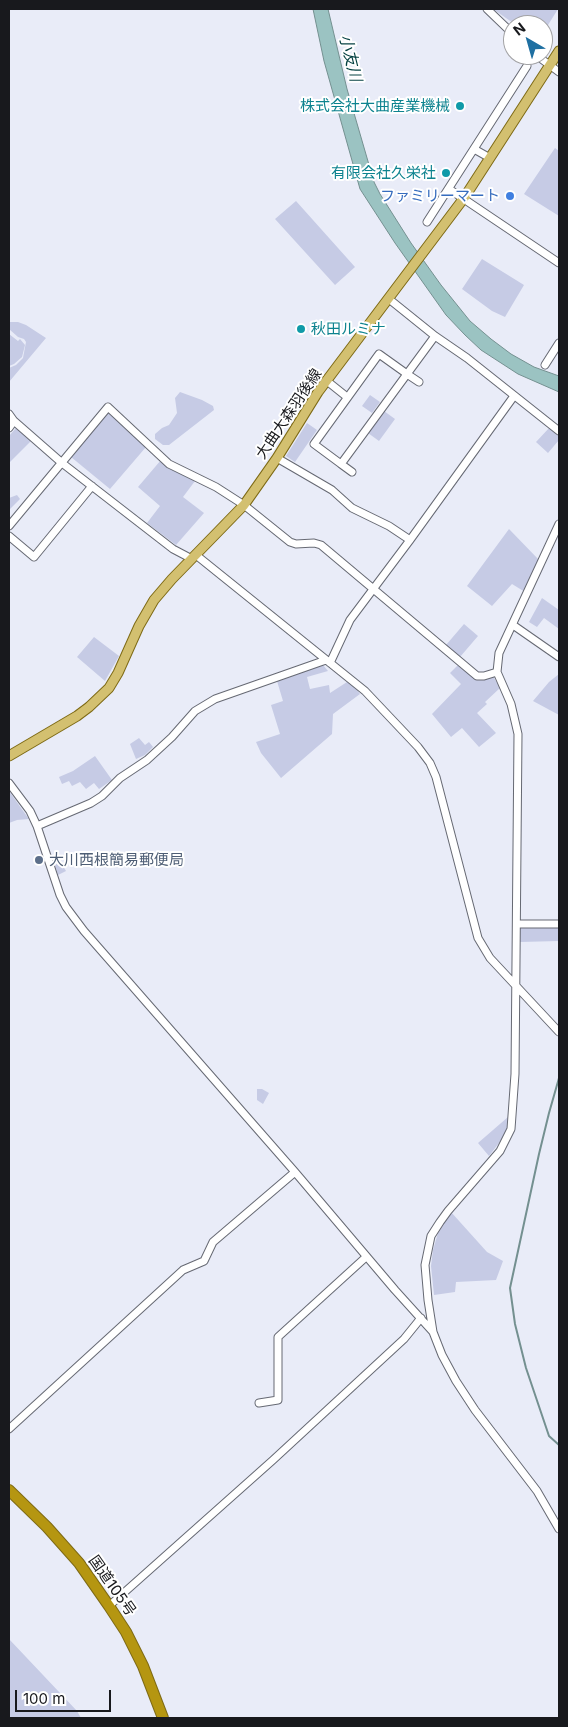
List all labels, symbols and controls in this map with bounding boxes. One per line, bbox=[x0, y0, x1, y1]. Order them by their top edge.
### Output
north arrow bbox=[503, 15, 553, 65]
text: N bbox=[510, 19, 529, 39]
water label: 小友川 bbox=[335, 32, 365, 84]
place label: 株式会社大曲産業機械 bbox=[300, 97, 450, 115]
marker: 株式会社大曲産業機械 bbox=[454, 100, 466, 112]
place label: 有限会社久栄社 bbox=[331, 164, 436, 182]
marker: 有限会社久栄社 bbox=[440, 167, 452, 179]
place label: ファミリーマート bbox=[380, 187, 500, 205]
marker: ファミリーマート bbox=[504, 190, 516, 202]
place label: 秋田ルミナ bbox=[311, 320, 386, 338]
marker: 秋田ルミナ bbox=[295, 323, 307, 335]
street label: 大曲大森羽後線 bbox=[252, 365, 326, 463]
place label: 大川西根簡易郵便局 bbox=[49, 851, 184, 869]
marker: 大川西根簡易郵便局 bbox=[33, 854, 45, 866]
street label: 国道105号 bbox=[85, 1552, 139, 1620]
scale bar bbox=[18, 1680, 114, 1712]
text: 100 m bbox=[23, 1689, 65, 1708]

